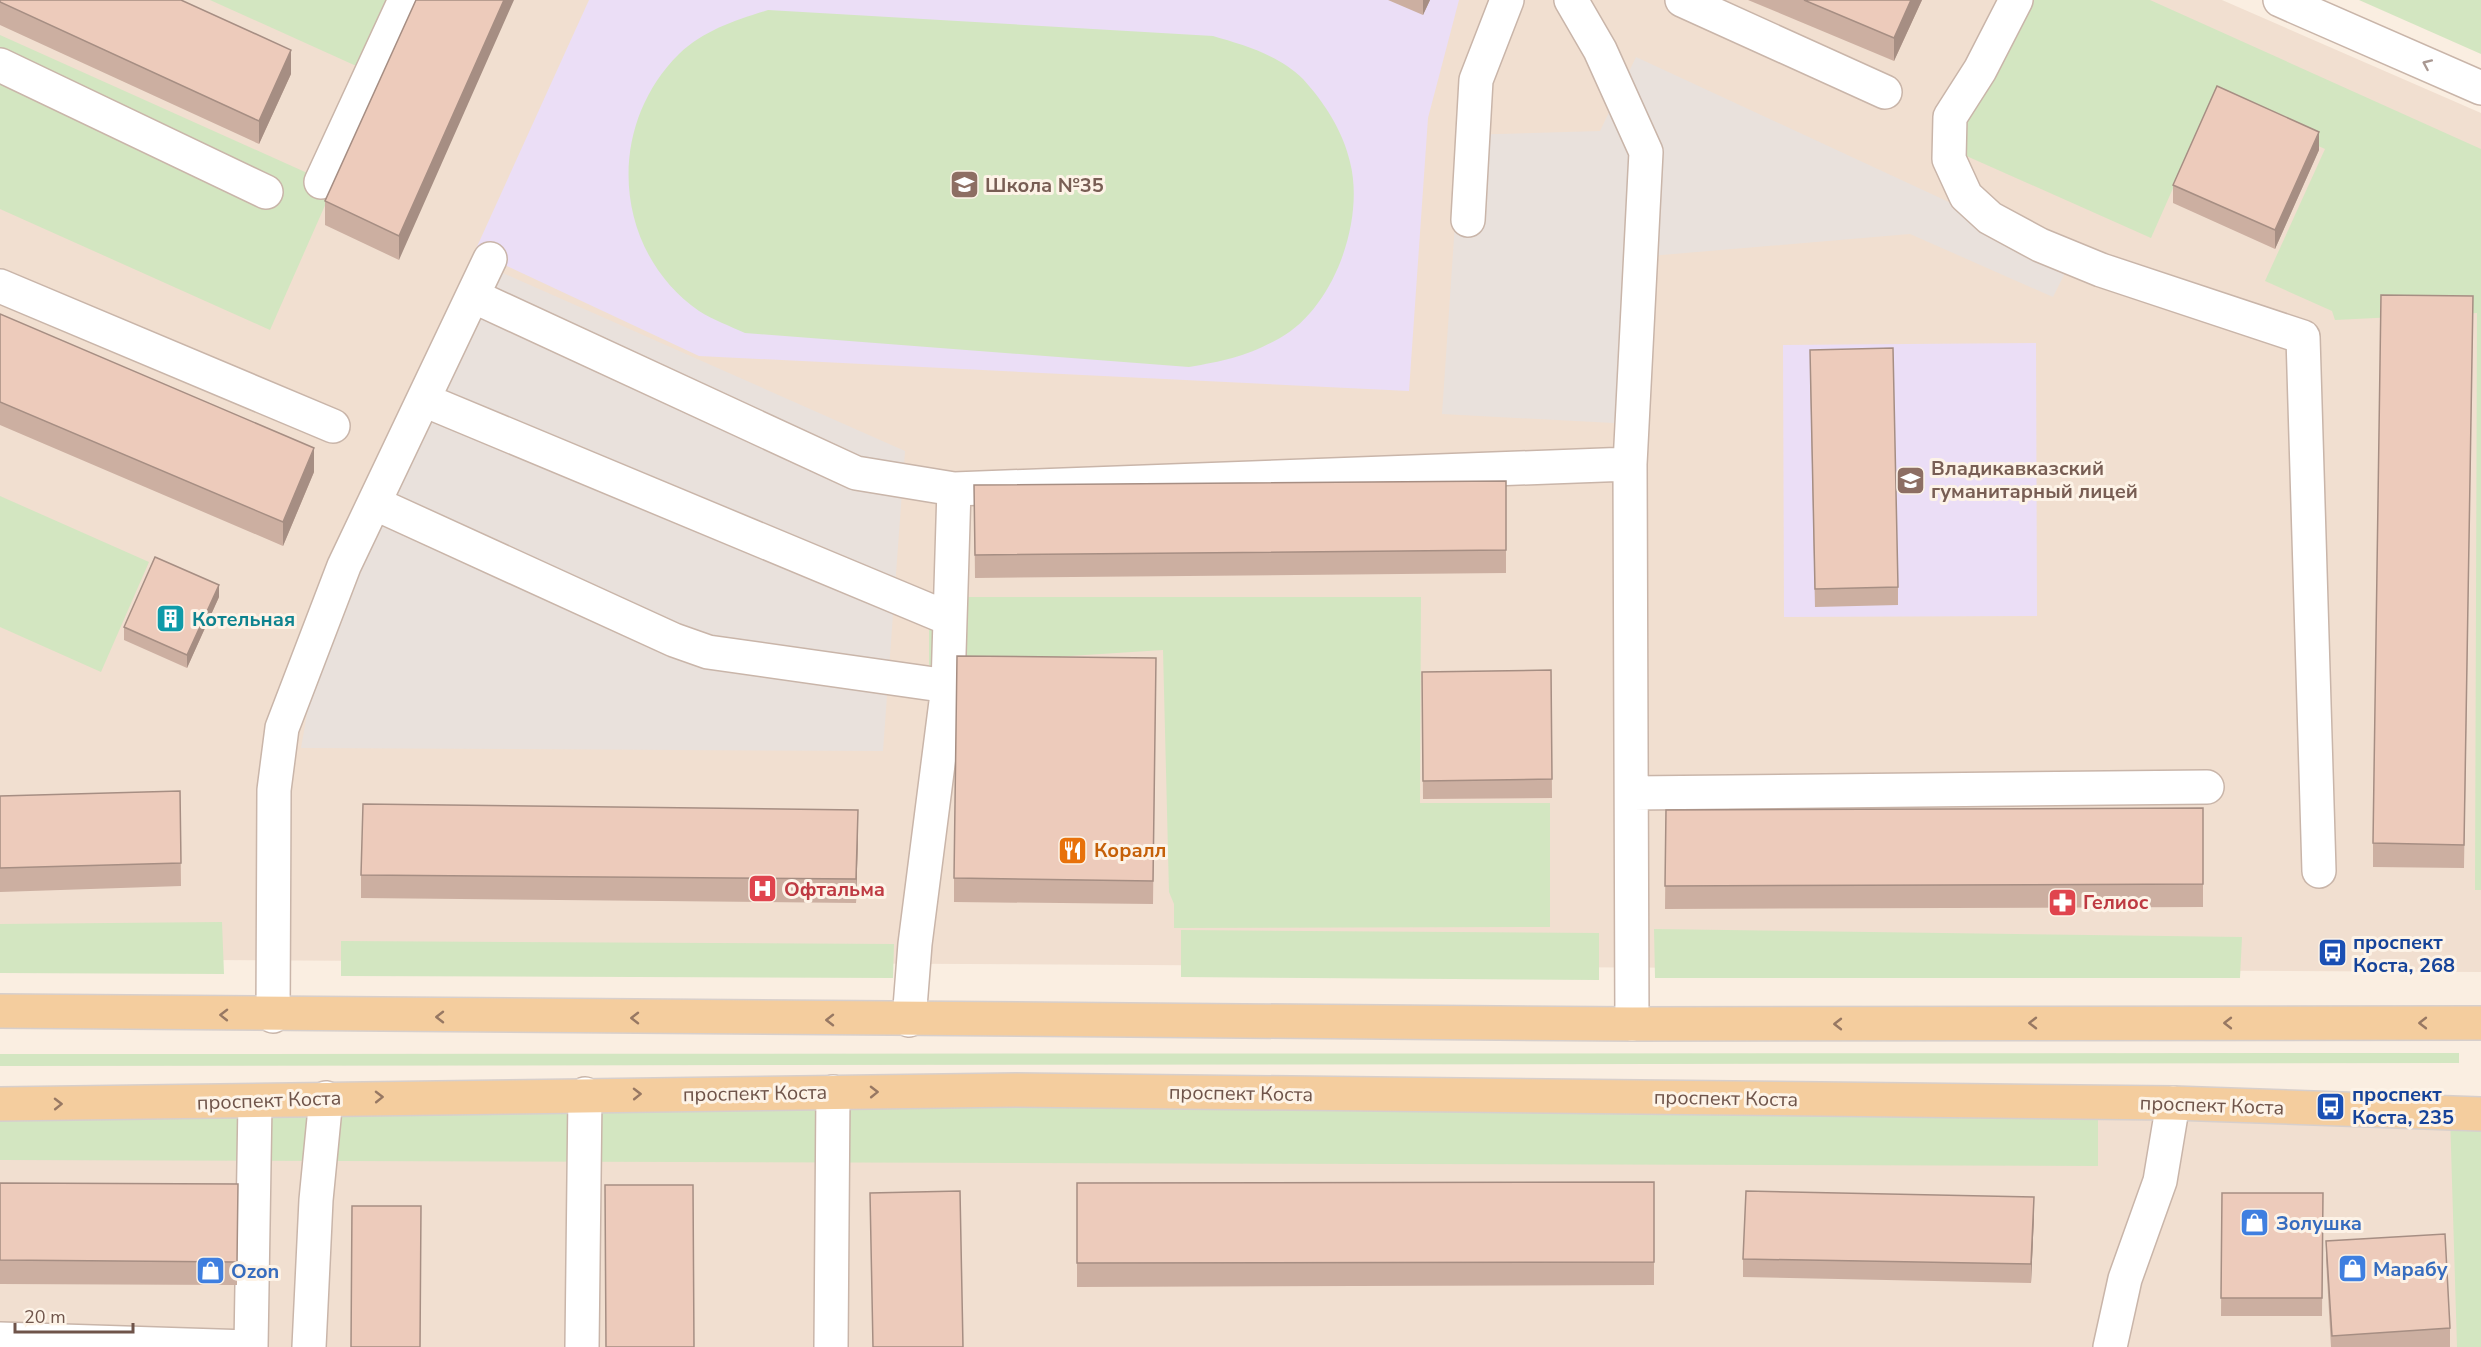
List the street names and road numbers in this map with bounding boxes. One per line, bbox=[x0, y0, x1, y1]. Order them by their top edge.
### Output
street label: проспект Коста bbox=[683, 1079, 827, 1108]
street label: проспект Коста bbox=[1169, 1079, 1313, 1108]
street label: проспект Коста bbox=[196, 1084, 342, 1117]
street label: проспект Коста bbox=[1654, 1084, 1798, 1113]
street label: проспект Коста bbox=[2139, 1089, 2285, 1122]

